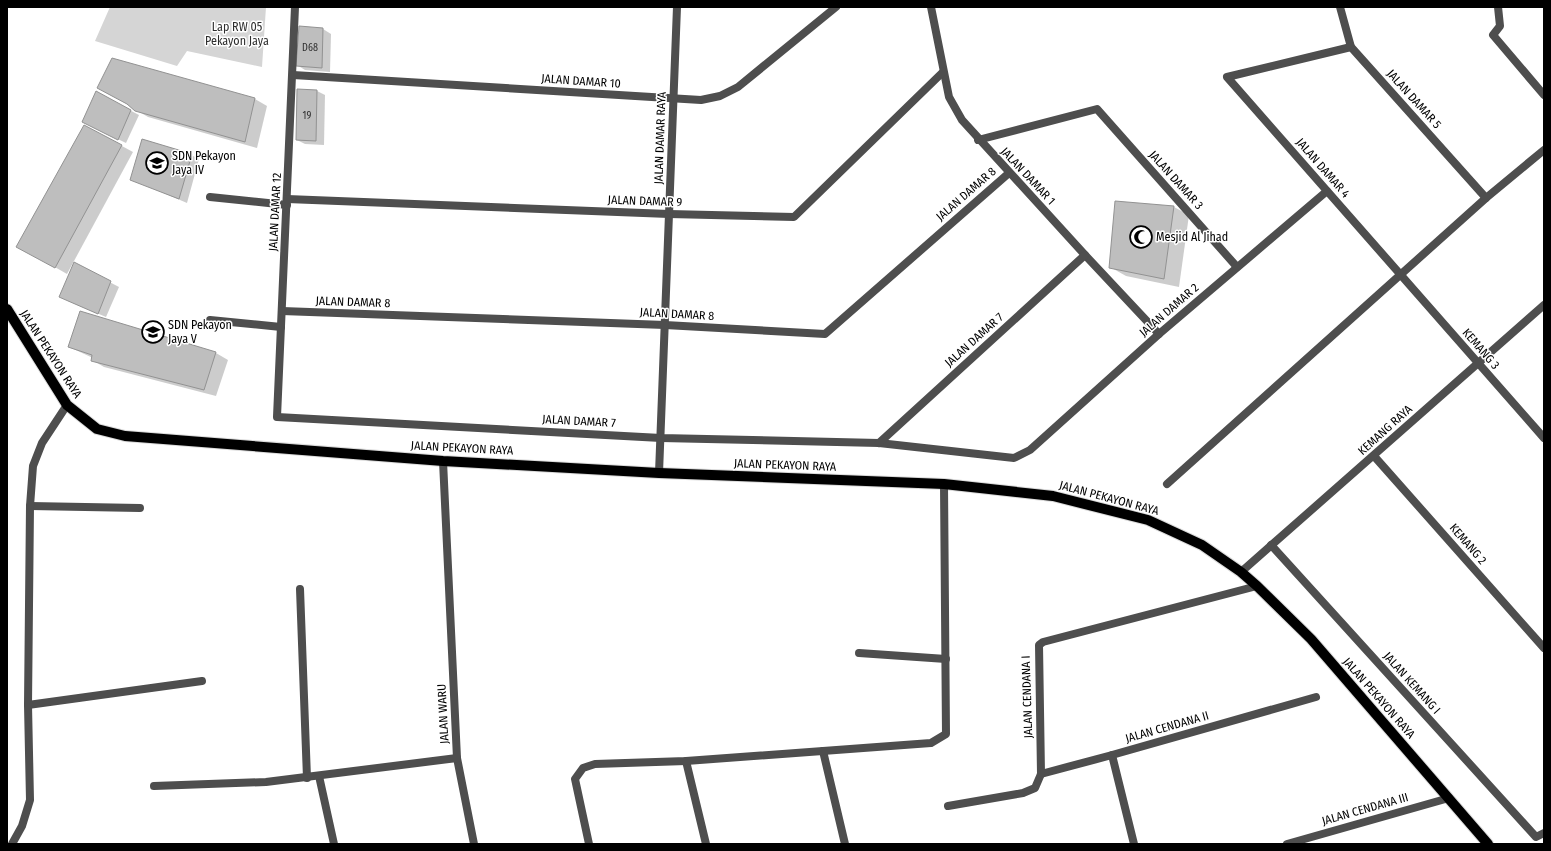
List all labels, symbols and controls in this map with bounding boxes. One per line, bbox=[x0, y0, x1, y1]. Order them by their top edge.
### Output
park label: Lap RW 05 Pekayon Jaya bbox=[205, 20, 269, 48]
house number: D68 bbox=[302, 42, 318, 54]
street label: JALAN DAMAR 5 bbox=[1384, 67, 1444, 132]
street label: JALAN DAMAR 10 bbox=[541, 71, 621, 91]
street label: JALAN DAMAR RAYA bbox=[651, 91, 669, 185]
house number: 19 bbox=[303, 110, 312, 122]
street label: JALAN DAMAR 4 bbox=[1293, 135, 1353, 201]
street label: JALAN DAMAR 1 bbox=[998, 144, 1058, 208]
street label: JALAN DAMAR 3 bbox=[1146, 148, 1206, 212]
place label: SDN Pekayon Jaya IV bbox=[172, 149, 236, 177]
school or university icon: SDN Pekayon Jaya IV bbox=[144, 150, 170, 176]
street label: JALAN DAMAR 8 bbox=[933, 164, 999, 224]
street label: JALAN DAMAR 12 bbox=[266, 172, 284, 252]
street label: JALAN DAMAR 9 bbox=[608, 193, 683, 209]
mosque icon: Mesjid Al Jihad bbox=[1128, 224, 1154, 250]
place label: Mesjid Al Jihad bbox=[1156, 230, 1228, 244]
street label: JALAN DAMAR 2 bbox=[1136, 280, 1202, 340]
street label: JALAN DAMAR 8 bbox=[315, 294, 391, 310]
street label: JALAN DAMAR 8 bbox=[639, 305, 715, 323]
street label: JALAN PEKAYON RAYA bbox=[17, 307, 85, 401]
street label: JALAN DAMAR 7 bbox=[942, 310, 1006, 370]
place label: SDN Pekayon Jaya V bbox=[168, 318, 232, 346]
school or university icon: SDN Pekayon Jaya V bbox=[140, 319, 166, 345]
street label: KEMANG 3 bbox=[1460, 326, 1502, 372]
street label: KEMANG RAYA bbox=[1355, 402, 1415, 458]
street label: JALAN DAMAR 7 bbox=[542, 412, 616, 430]
street label: JALAN PEKAYON RAYA bbox=[410, 438, 514, 458]
street label: JALAN PEKAYON RAYA bbox=[734, 456, 837, 474]
street label: JALAN PEKAYON RAYA bbox=[1058, 478, 1161, 518]
street label: KEMANG 2 bbox=[1447, 521, 1489, 567]
street label: JALAN KEMANG I bbox=[1381, 649, 1443, 717]
street label: JALAN CENDANA I bbox=[1019, 655, 1035, 739]
street label: JALAN PEKAYON RAYA bbox=[1340, 655, 1418, 742]
street label: JALAN WARU bbox=[434, 684, 452, 744]
street label: JALAN CENDANA II bbox=[1124, 708, 1210, 746]
street label: JALAN CENDANA III bbox=[1320, 790, 1410, 828]

